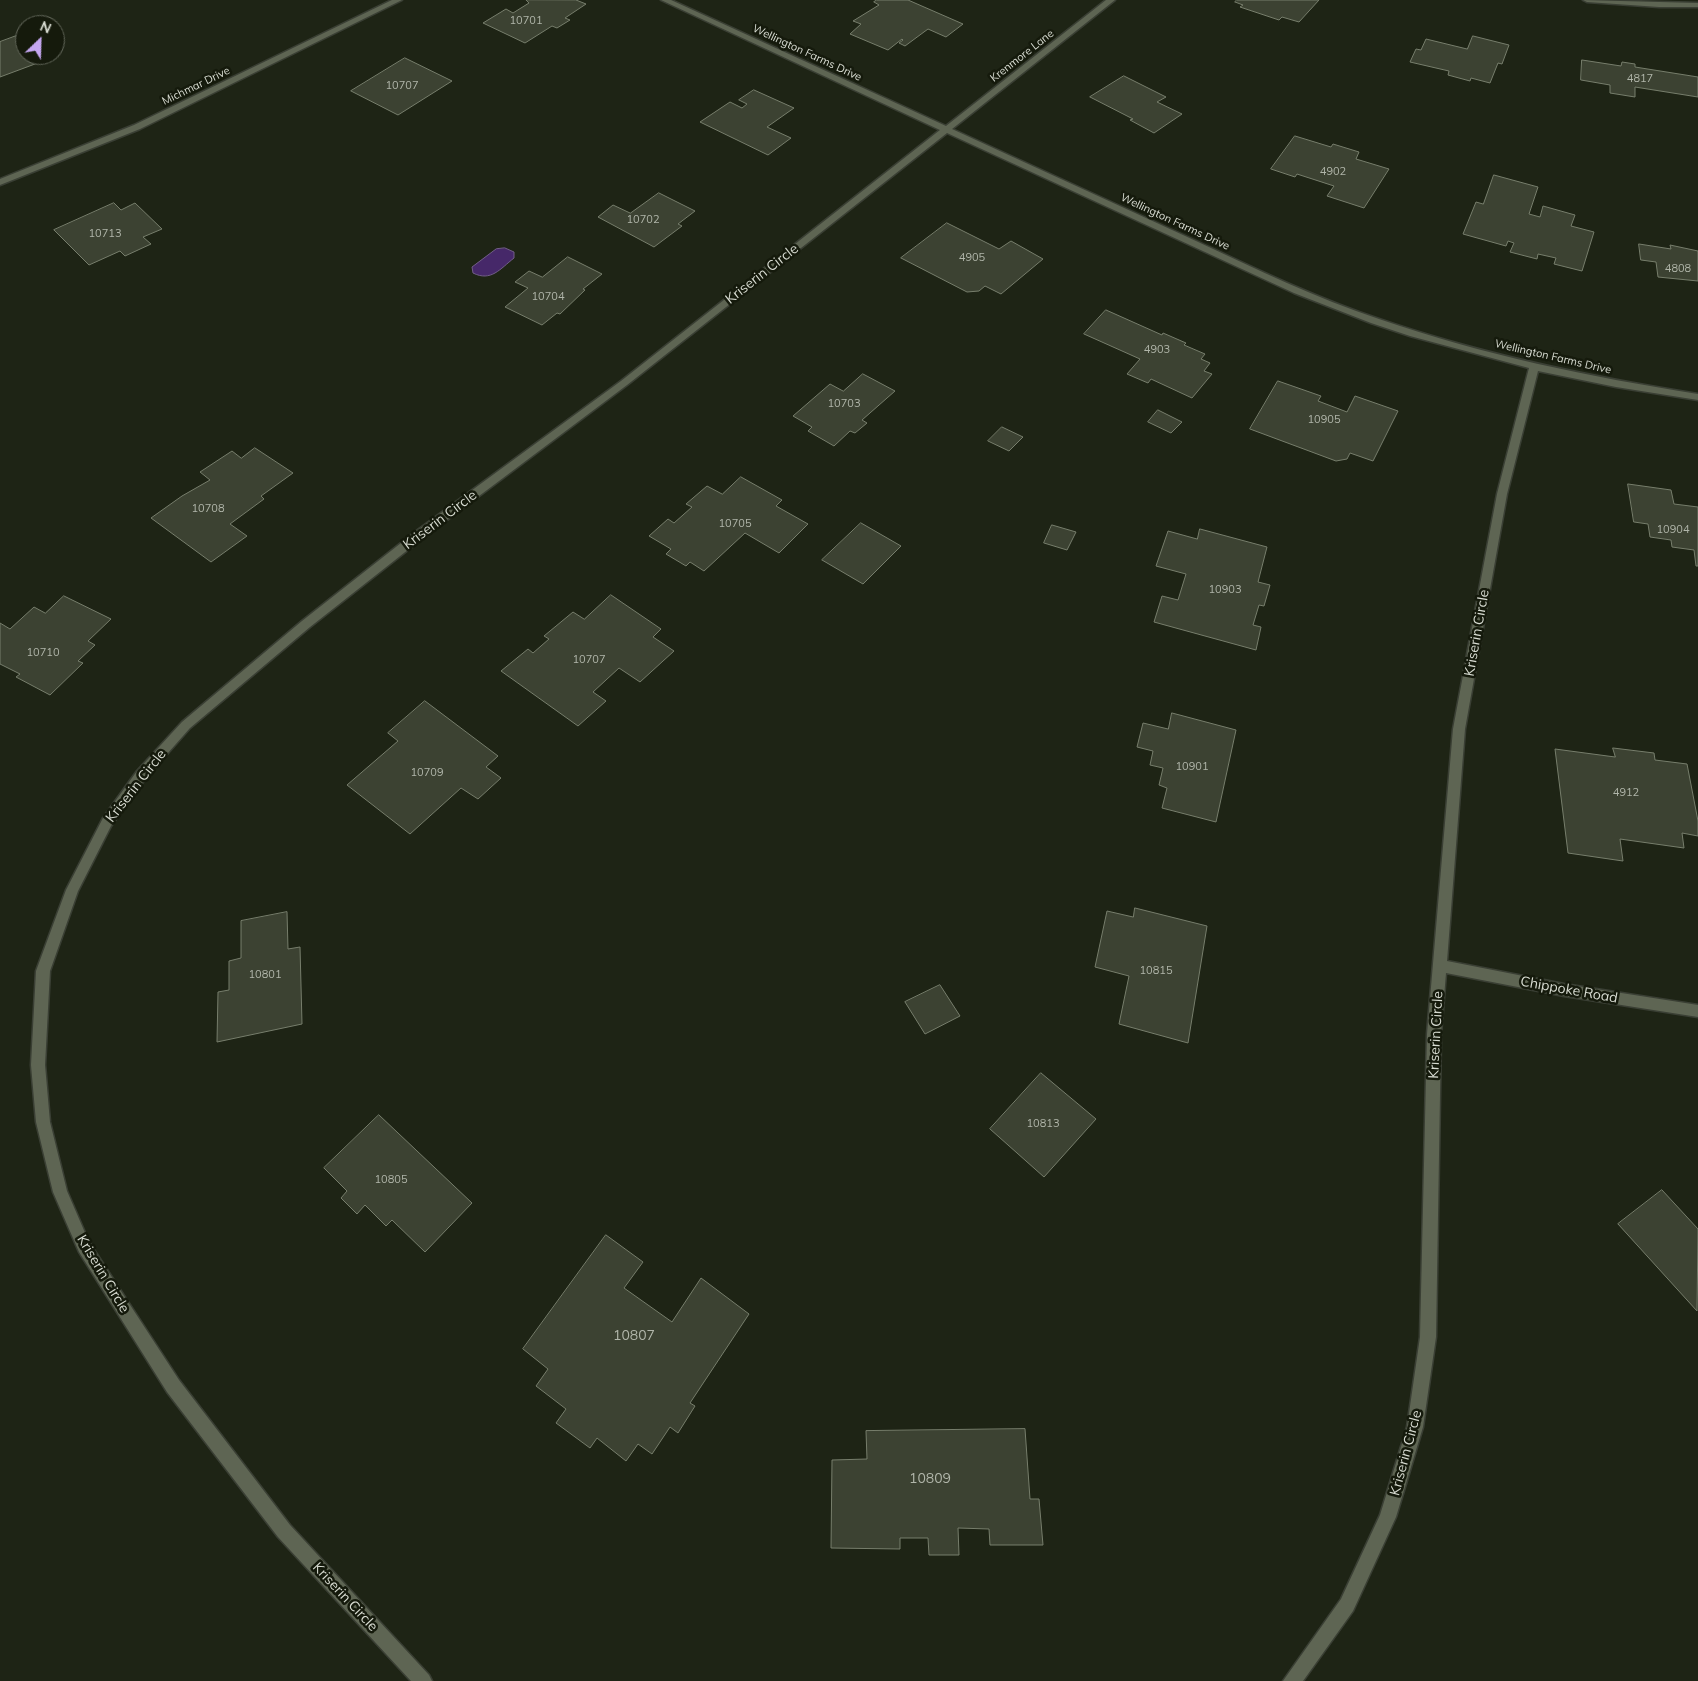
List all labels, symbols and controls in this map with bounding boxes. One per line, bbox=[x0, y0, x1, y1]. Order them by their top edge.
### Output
house number: 10701 bbox=[510, 14, 542, 28]
north arrow bbox=[15, 15, 65, 65]
text: N bbox=[37, 17, 54, 38]
street label: Wellington Farms Drive bbox=[750, 22, 864, 84]
street label: Krenmore Lane bbox=[988, 27, 1056, 85]
street label: Michmar Drive bbox=[160, 64, 232, 108]
house number: 4817 bbox=[1627, 72, 1653, 86]
house number: 10707 bbox=[386, 79, 418, 93]
house number: 4902 bbox=[1320, 165, 1346, 179]
street label: Wellington Farms Drive bbox=[1118, 191, 1232, 253]
house number: 10702 bbox=[627, 213, 659, 227]
house number: 10713 bbox=[89, 227, 121, 241]
street label: Kriserin Circle bbox=[722, 240, 802, 308]
house number: 4905 bbox=[959, 251, 985, 265]
house number: 4808 bbox=[1665, 262, 1691, 276]
house number: 10704 bbox=[532, 290, 564, 304]
street label: Wellington Farms Drive bbox=[1494, 337, 1612, 377]
house number: 4903 bbox=[1144, 343, 1170, 357]
house number: 10703 bbox=[828, 397, 860, 411]
house number: 10905 bbox=[1308, 413, 1340, 427]
street label: Kriserin Circle bbox=[400, 487, 480, 553]
house number: 10708 bbox=[192, 502, 224, 516]
house number: 10705 bbox=[719, 517, 751, 531]
house number: 10904 bbox=[1657, 523, 1689, 537]
house number: 10903 bbox=[1209, 583, 1241, 597]
street label: Kriserin Circle bbox=[1461, 588, 1493, 678]
house number: 10710 bbox=[27, 646, 59, 660]
house number: 10707 bbox=[573, 653, 605, 667]
street label: Kriserin Circle bbox=[102, 746, 170, 826]
house number: 10901 bbox=[1176, 760, 1208, 774]
house number: 10709 bbox=[411, 766, 443, 780]
house number: 4912 bbox=[1613, 786, 1639, 800]
house number: 10815 bbox=[1140, 964, 1172, 978]
house number: 10801 bbox=[249, 968, 281, 982]
street label: Chippoke Road bbox=[1519, 973, 1619, 1007]
street label: Kriserin Circle bbox=[1425, 991, 1447, 1079]
house number: 10813 bbox=[1027, 1117, 1059, 1131]
house number: 10805 bbox=[375, 1173, 407, 1187]
street label: Kriserin Circle bbox=[73, 1232, 133, 1316]
house number: 10807 bbox=[613, 1328, 655, 1344]
street label: Kriserin Circle bbox=[1387, 1408, 1425, 1498]
house number: 10809 bbox=[909, 1471, 951, 1487]
street label: Kriserin Circle bbox=[309, 1559, 381, 1635]

